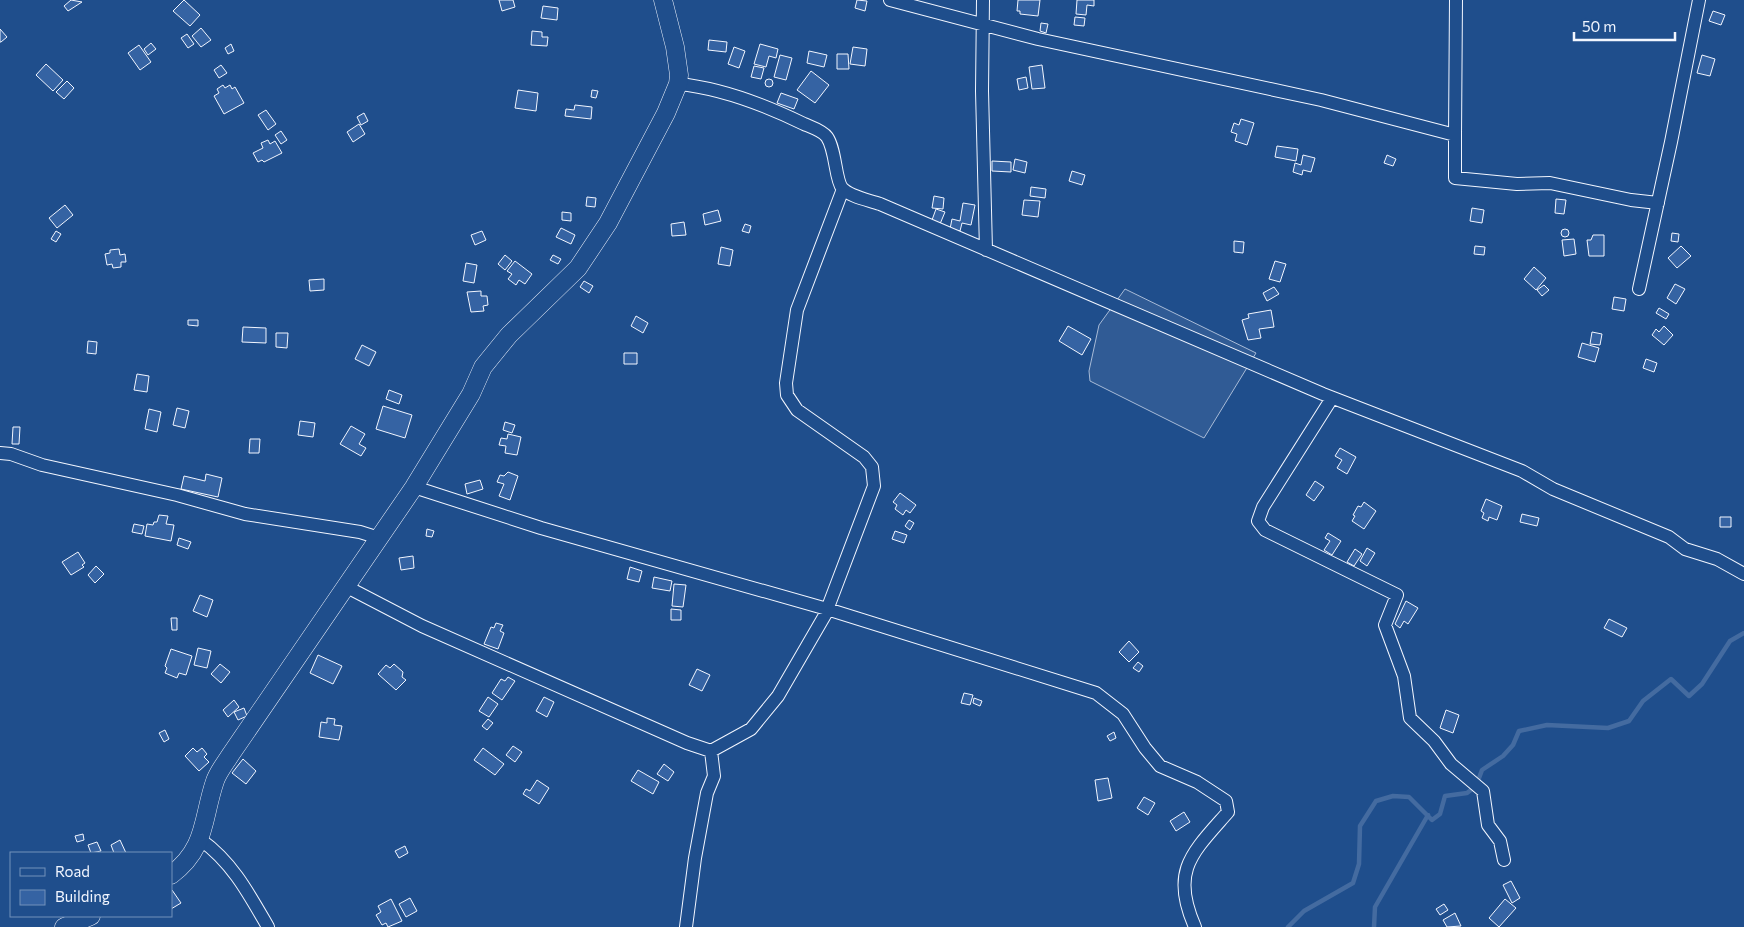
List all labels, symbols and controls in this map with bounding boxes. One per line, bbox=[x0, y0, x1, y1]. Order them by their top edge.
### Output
scale bar bbox=[1574, 10, 1675, 42]
text: 50 m bbox=[1582, 17, 1616, 35]
legend bbox=[10, 852, 172, 917]
text: Road bbox=[55, 862, 90, 880]
text: Building bbox=[55, 887, 110, 905]

